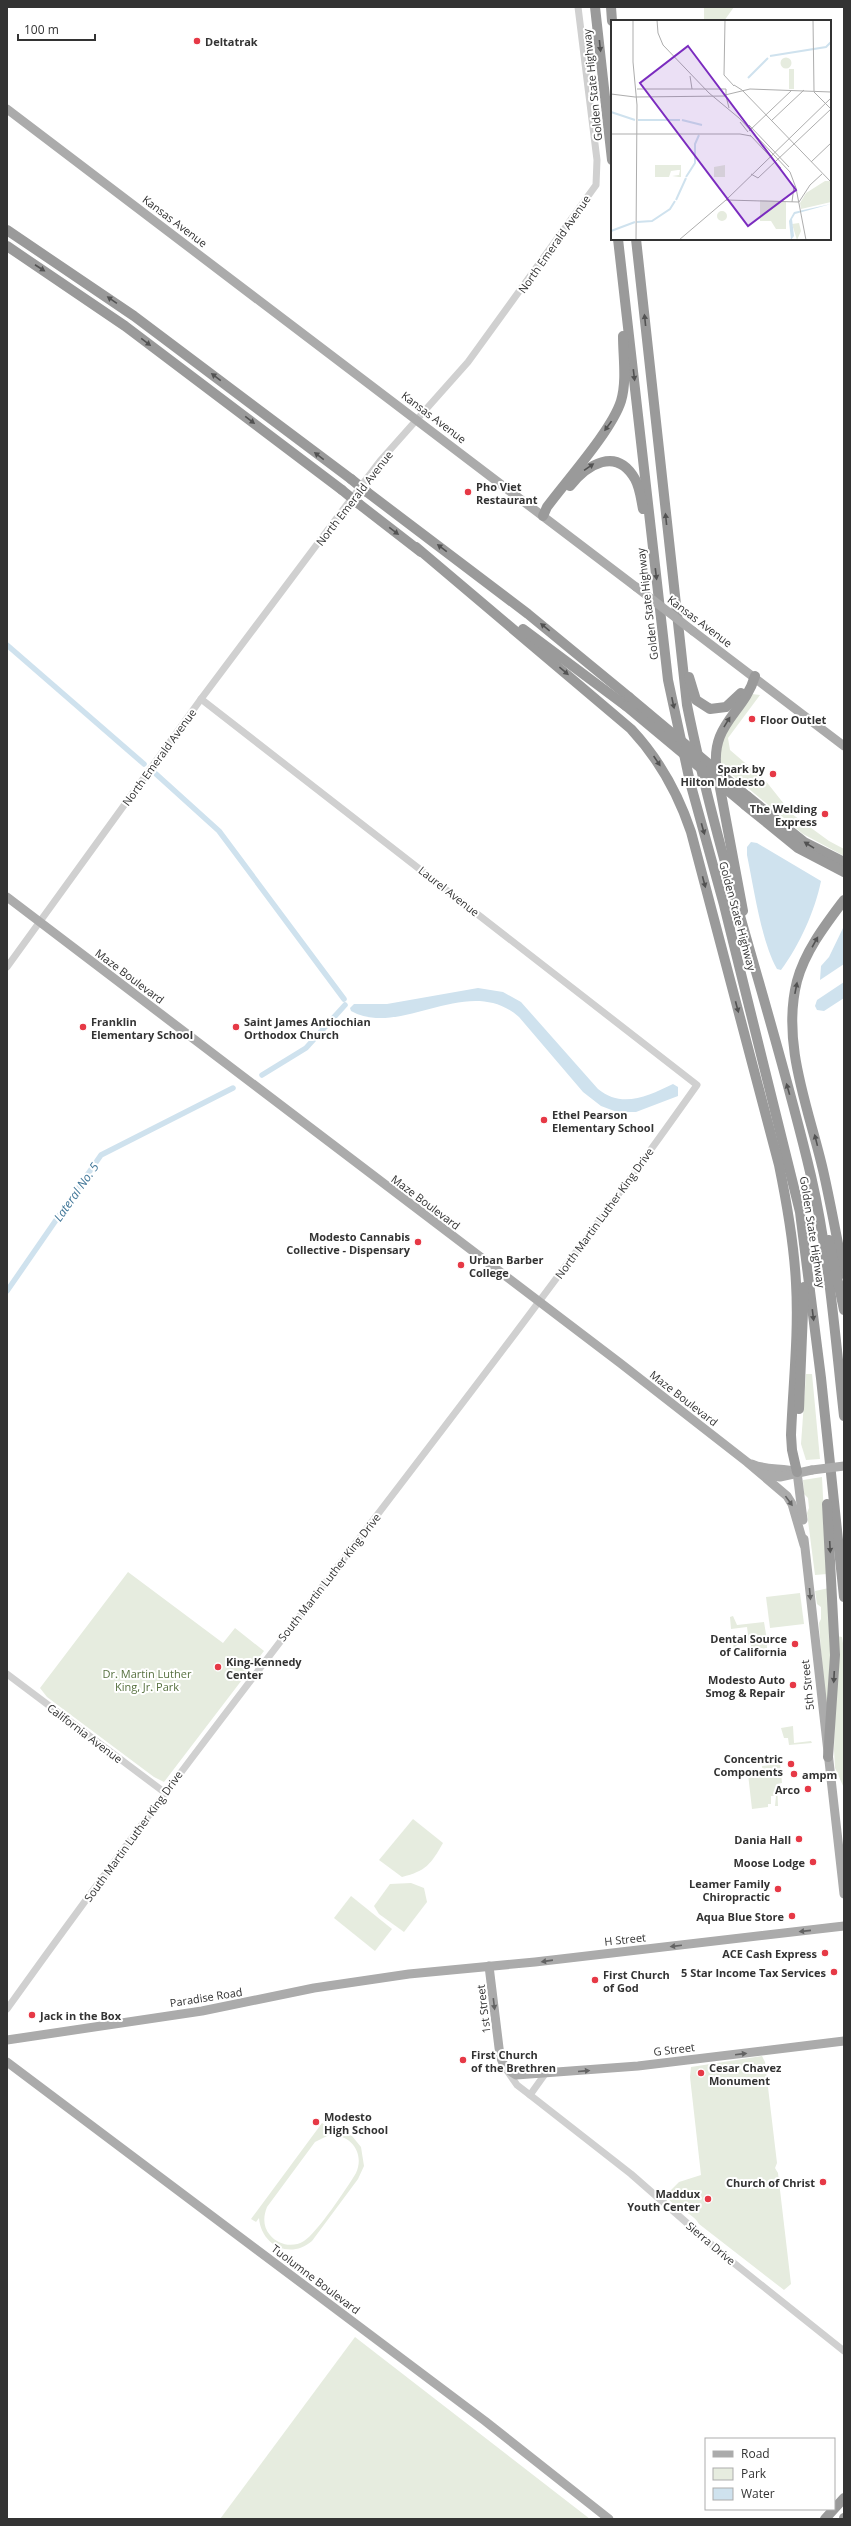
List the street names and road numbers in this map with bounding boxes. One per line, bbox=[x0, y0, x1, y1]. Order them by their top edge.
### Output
street label: Golden State Highway bbox=[579, 28, 605, 142]
street label: Kansas Avenue bbox=[140, 192, 210, 250]
street label: North Emerald Avenue bbox=[514, 192, 594, 296]
street label: Kansas Avenue bbox=[399, 388, 469, 446]
street label: North Emerald Avenue bbox=[312, 447, 396, 549]
street label: Golden State Highway bbox=[633, 547, 661, 661]
street label: Kansas Avenue bbox=[665, 592, 735, 650]
street label: North Emerald Avenue bbox=[119, 705, 199, 809]
street label: Golden State Highway bbox=[716, 860, 760, 973]
street label: Laurel Avenue bbox=[416, 863, 482, 919]
street label: Maze Boulevard bbox=[93, 945, 167, 1007]
street label: North Martin Luther King Drive bbox=[551, 1145, 657, 1281]
street label: Maze Boulevard bbox=[389, 1171, 463, 1233]
street label: Golden State Highway bbox=[797, 1175, 829, 1289]
street label: Maze Boulevard bbox=[647, 1367, 721, 1429]
street label: South Martin Luther King Drive bbox=[274, 1510, 384, 1644]
street label: 5th Street bbox=[797, 1659, 817, 1711]
street label: California Avenue bbox=[44, 1700, 126, 1766]
street label: South Martin Luther King Drive bbox=[80, 1768, 186, 1904]
street label: H Street bbox=[603, 1929, 647, 1949]
street label: Paradise Road bbox=[169, 1984, 243, 2010]
street label: 1st Street bbox=[473, 1984, 493, 2034]
street label: G Street bbox=[652, 2039, 696, 2059]
street label: Sierra Drive bbox=[683, 2218, 739, 2268]
street label: Tuolumne Boulevard bbox=[269, 2241, 363, 2317]

